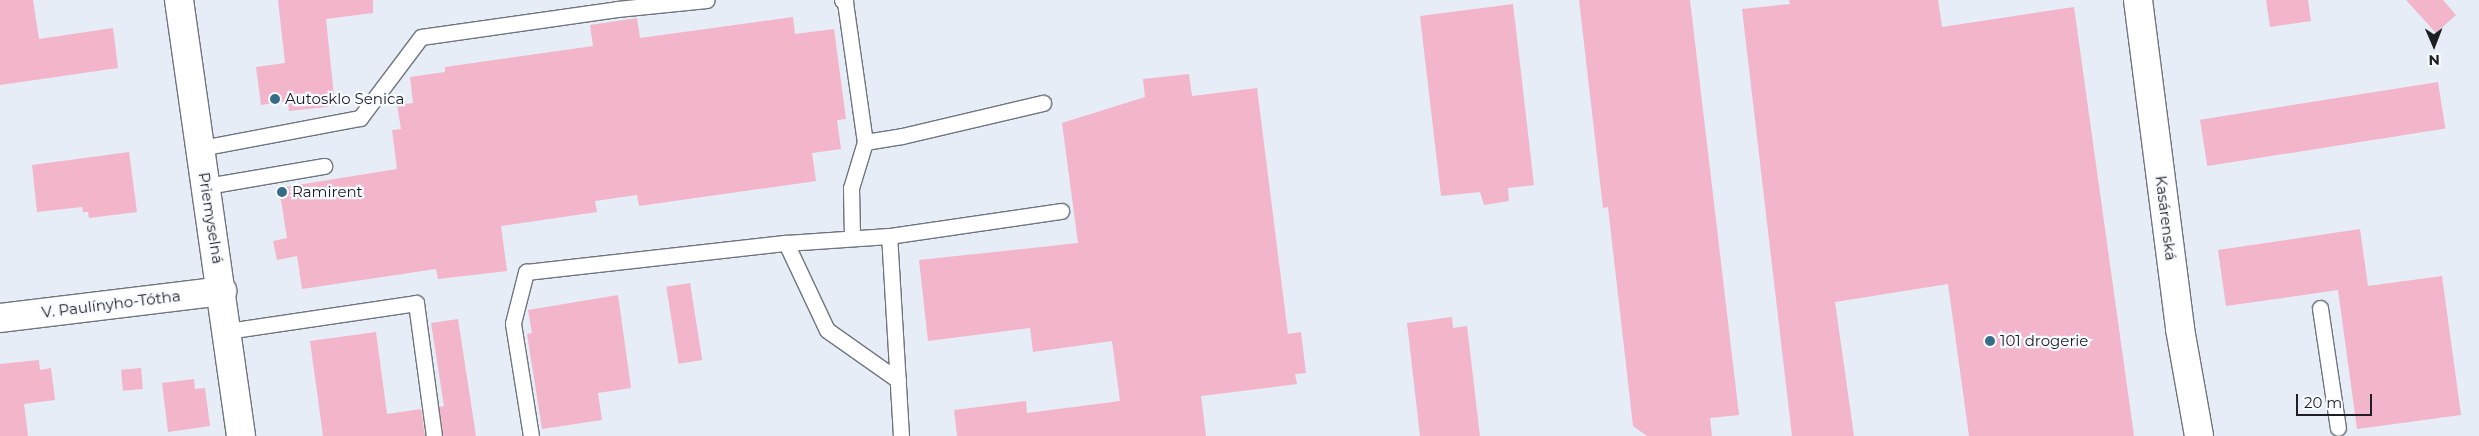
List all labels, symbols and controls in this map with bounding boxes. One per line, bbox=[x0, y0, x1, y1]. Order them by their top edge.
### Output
north arrow bbox=[2409, 20, 2459, 70]
text: N bbox=[2428, 51, 2440, 69]
place label: Autosklo Senica bbox=[285, 90, 404, 108]
marker: Autosklo Senica bbox=[269, 93, 281, 105]
street label: Priemyselná bbox=[195, 171, 227, 265]
street label: Kasárenská bbox=[2152, 174, 2180, 262]
place label: Ramirent bbox=[292, 183, 363, 201]
marker: Ramirent bbox=[276, 186, 288, 198]
street label: V. Paulínyho-Tótha bbox=[41, 287, 181, 321]
place label: 101 drogerie bbox=[2000, 332, 2088, 350]
marker: 101 drogerie bbox=[1984, 335, 1996, 347]
scale bar bbox=[2299, 384, 2375, 416]
text: 20 m bbox=[2304, 393, 2342, 412]

